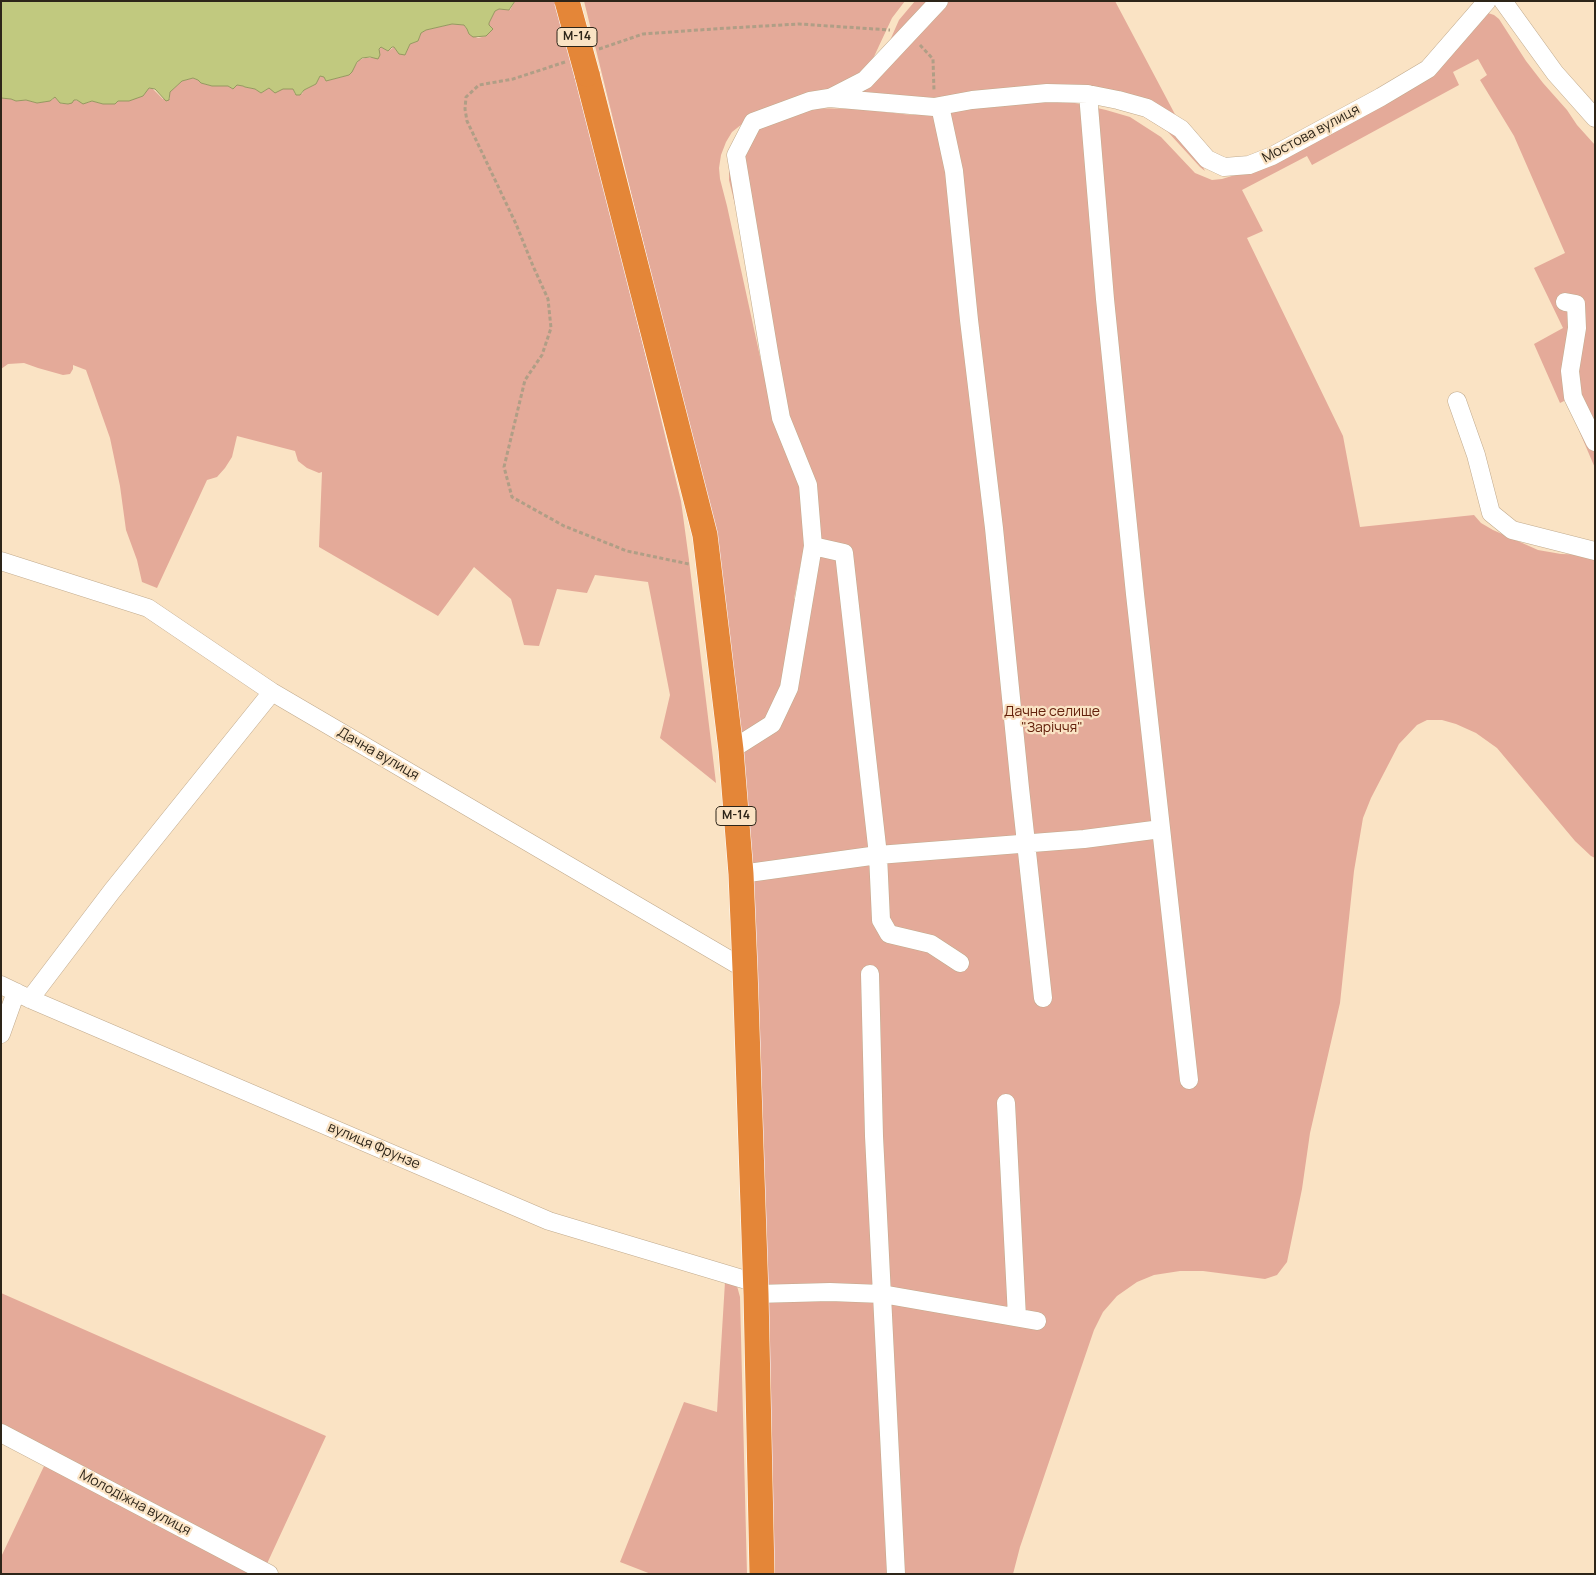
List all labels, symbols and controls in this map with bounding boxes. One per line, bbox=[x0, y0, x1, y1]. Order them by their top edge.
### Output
road number: М-14 bbox=[557, 28, 597, 46]
street label: Мостова вулиця bbox=[1259, 101, 1363, 167]
park label: Дачне селище "Заріччя" bbox=[1004, 704, 1100, 736]
street label: Дачна вулиця bbox=[334, 724, 422, 784]
road number: М-14 bbox=[716, 806, 756, 826]
street label: вулиця Фрунзе bbox=[325, 1119, 423, 1173]
street label: Молодіжна вулиця bbox=[76, 1467, 194, 1539]

